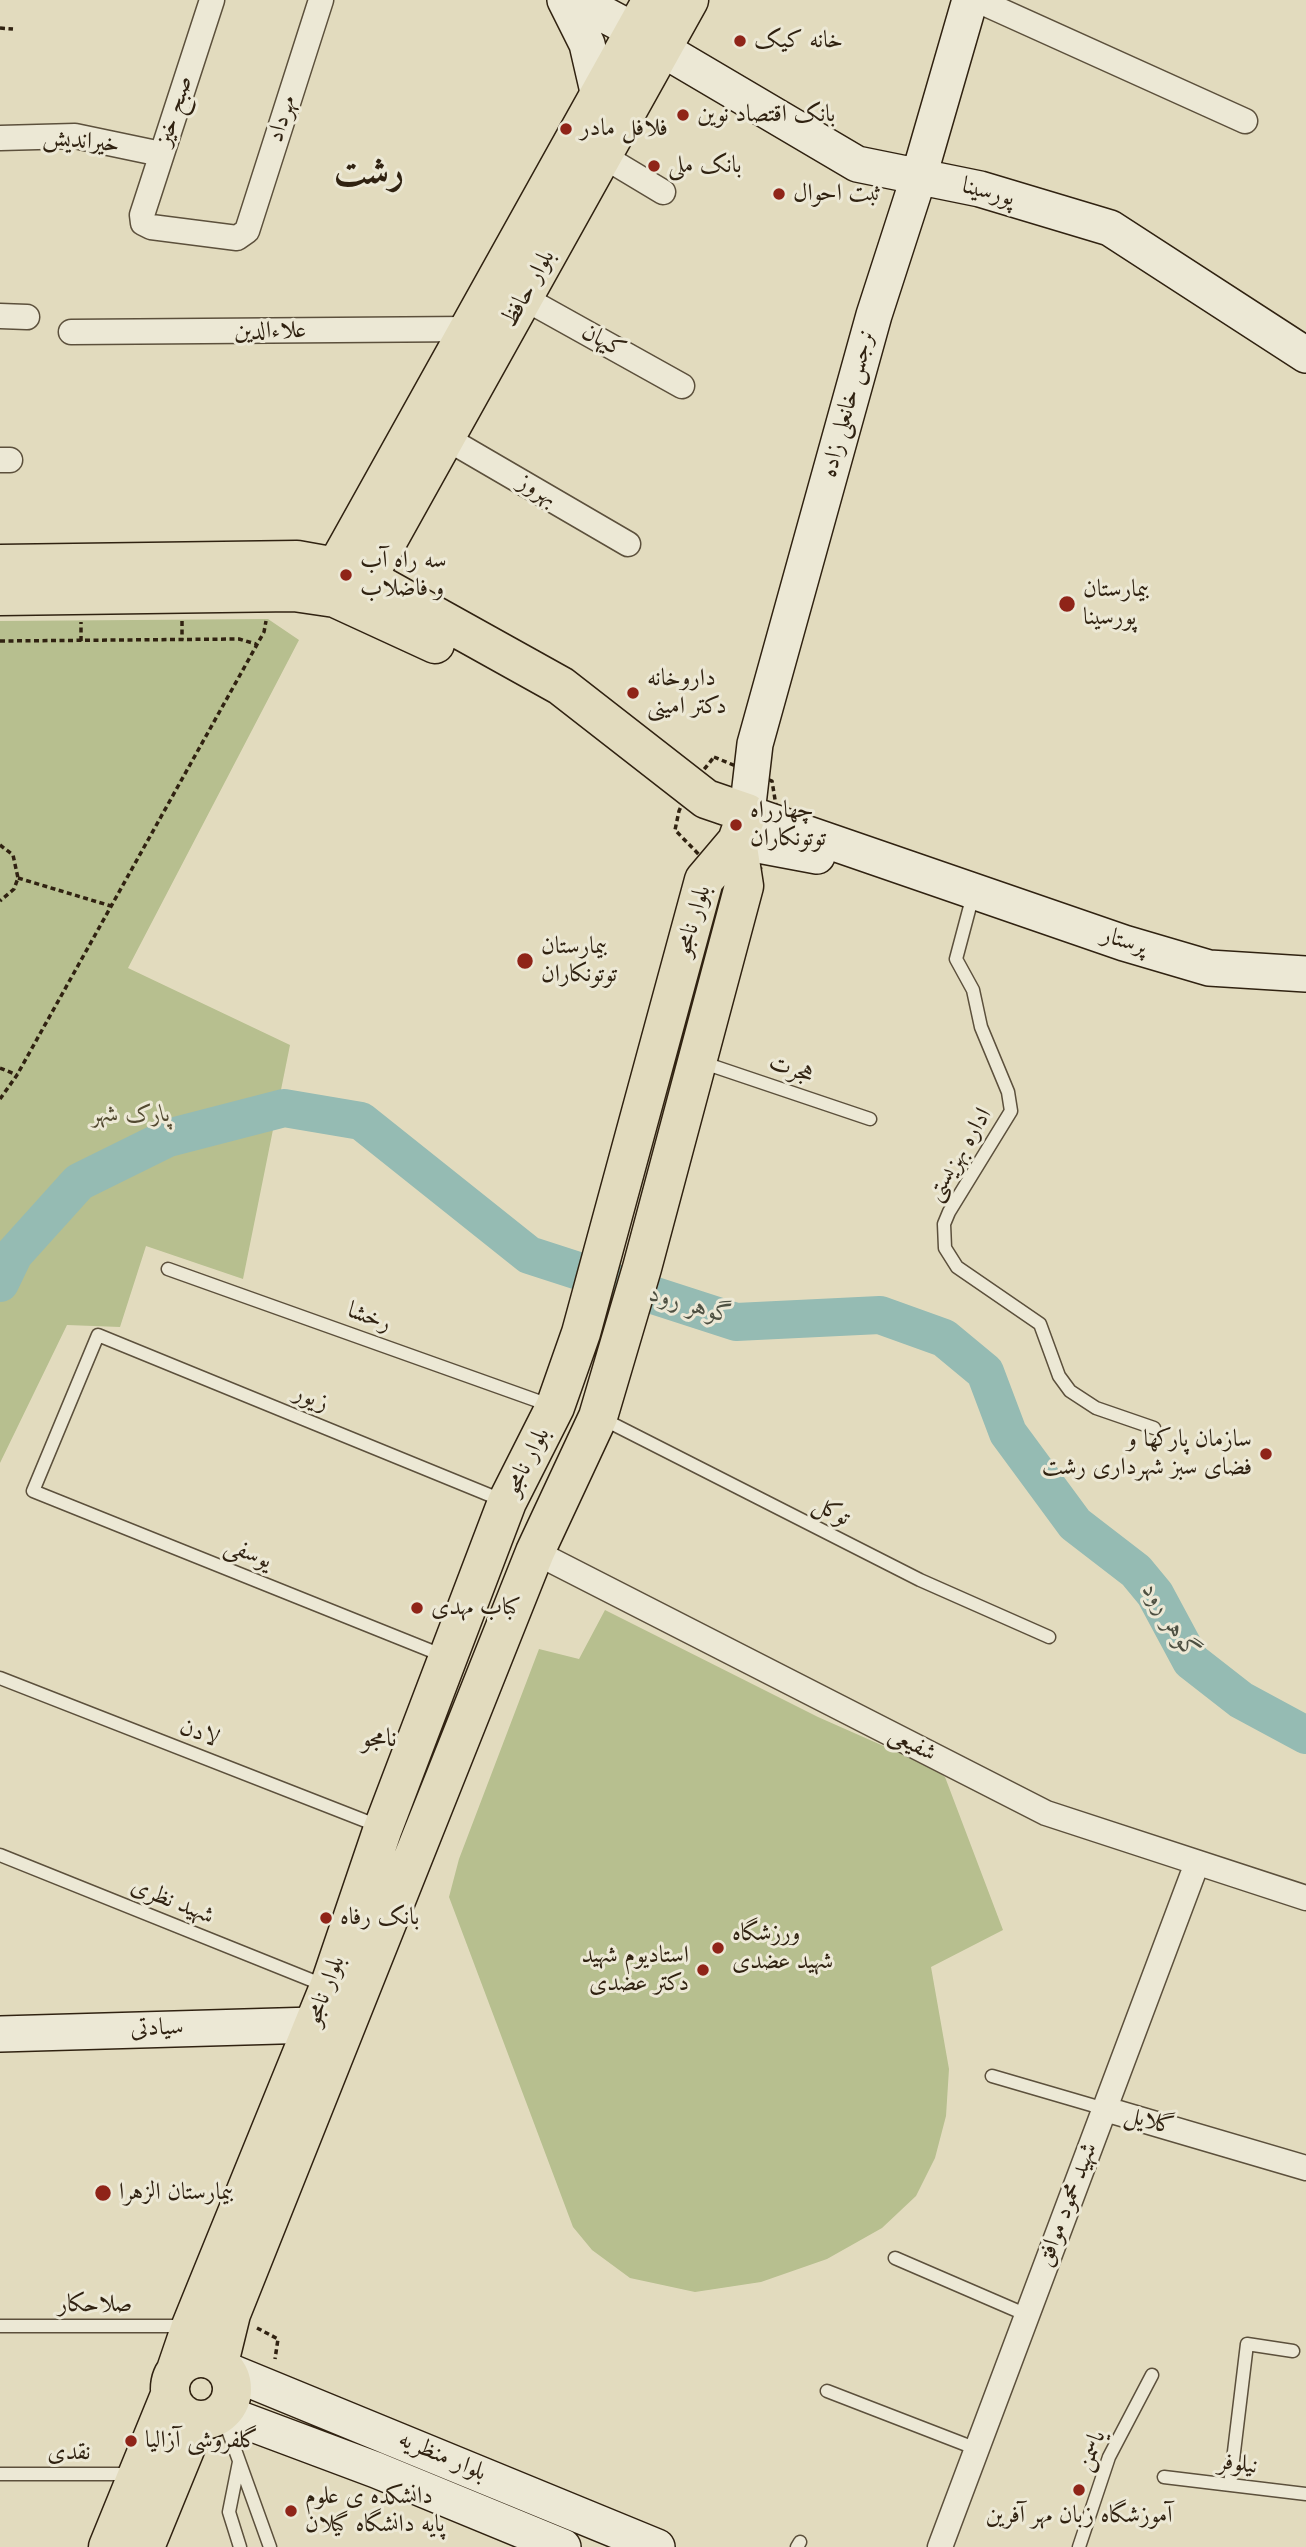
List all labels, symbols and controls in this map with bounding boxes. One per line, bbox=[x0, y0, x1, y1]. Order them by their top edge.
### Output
place label: خانه کیک bbox=[754, 27, 843, 55]
marker: خانه کیک bbox=[732, 33, 748, 49]
street label: صبح خیز bbox=[150, 72, 200, 150]
street label: مهرداد bbox=[262, 92, 304, 146]
place label: بانک اقتصاد نوین bbox=[697, 101, 835, 129]
marker: بانک اقتصاد نوین bbox=[675, 107, 691, 123]
place label: فلافل مادر bbox=[580, 115, 668, 143]
marker: فلافل مادر bbox=[558, 121, 574, 137]
street label: خیراندیش bbox=[41, 124, 121, 160]
district label: رشت bbox=[334, 151, 404, 197]
place label: بانک ملی bbox=[668, 152, 742, 180]
marker: بانک ملی bbox=[646, 158, 662, 174]
street label: پورسینا bbox=[959, 172, 1017, 214]
place label: ثبت احوال bbox=[793, 180, 881, 208]
marker: ثبت احوال bbox=[771, 186, 787, 202]
street label: بلوار حافظ bbox=[496, 245, 562, 333]
street label: علاءالدین bbox=[234, 317, 306, 347]
street label: کیهان bbox=[576, 318, 630, 366]
street label: نرجس خانعلی زاده bbox=[816, 327, 882, 481]
street label: بهروز bbox=[512, 468, 562, 514]
place label: سه راه آب و فاضلاب bbox=[360, 547, 447, 603]
marker: سه راه آب و فاضلاب bbox=[338, 567, 354, 583]
place label: بیمارستان پورسینا bbox=[1083, 576, 1149, 632]
marker: بیمارستان پورسینا bbox=[1057, 594, 1077, 614]
place label: داروخانه دکتر امینی bbox=[647, 665, 726, 721]
marker: داروخانه دکتر امینی bbox=[625, 685, 641, 701]
place label: چهارراه توتونکاران bbox=[750, 797, 826, 853]
marker: چهارراه توتونکاران bbox=[728, 817, 744, 833]
street label: بلوار نامجو bbox=[670, 882, 718, 960]
street label: پرستار bbox=[1098, 921, 1150, 963]
place label: بیمارستان توتونکاران bbox=[541, 933, 617, 989]
marker: بیمارستان توتونکاران bbox=[515, 951, 535, 971]
street label: هجرت bbox=[765, 1049, 817, 1091]
park label: پارک شهر bbox=[91, 1101, 171, 1129]
street label: اداره بهزیستی bbox=[921, 1103, 999, 1207]
water label: گوهر رود bbox=[645, 1279, 737, 1333]
street label: رخشا bbox=[343, 1297, 395, 1339]
street label: زیور bbox=[289, 1379, 333, 1419]
street label: بلوار نامجو bbox=[499, 1423, 557, 1501]
place label: سازمان پارکها و فضای سبز شهرداری رشت bbox=[1042, 1426, 1252, 1482]
marker: سازمان پارکها و فضای سبز شهرداری رشت bbox=[1258, 1446, 1274, 1462]
street label: توکل bbox=[808, 1491, 854, 1533]
street label: یوسفی bbox=[220, 1532, 276, 1576]
water label: گوهر رود bbox=[1133, 1577, 1207, 1667]
place label: کباب مهدی bbox=[431, 1594, 521, 1622]
marker: کباب مهدی bbox=[409, 1600, 425, 1616]
street label: لادن bbox=[175, 1713, 223, 1755]
street label: شفیعی bbox=[883, 1721, 941, 1769]
district label: نامجو bbox=[361, 1724, 397, 1756]
street label: شهید نظری bbox=[126, 1872, 218, 1932]
place label: بانک رفاه bbox=[340, 1904, 419, 1932]
marker: بانک رفاه bbox=[318, 1910, 334, 1926]
place label: ورزشگاه شهید عضدی bbox=[732, 1920, 833, 1976]
marker: ورزشگاه شهید عضدی bbox=[710, 1940, 726, 1956]
place label: استادیوم شهید دکتر عضدی bbox=[581, 1942, 689, 1998]
street label: بلوار نامجو bbox=[300, 1952, 352, 2030]
marker: استادیوم شهید دکتر عضدی bbox=[695, 1962, 711, 1978]
street label: سیادتی bbox=[130, 2014, 184, 2044]
street label: گلایل bbox=[1121, 2101, 1177, 2143]
street label: شهید محمود موافق bbox=[1031, 2139, 1105, 2271]
place label: بیمارستان الزهرا bbox=[119, 2179, 233, 2207]
marker: بیمارستان الزهرا bbox=[93, 2183, 113, 2203]
street label: صلاحکار bbox=[58, 2291, 132, 2319]
street label: بلوار منظریه bbox=[394, 2426, 490, 2488]
street label: یاسمن bbox=[1071, 2426, 1113, 2476]
place label: گلفروشی آزالیا bbox=[145, 2427, 258, 2455]
marker: گلفروشی آزالیا bbox=[123, 2433, 139, 2449]
street label: نقدی bbox=[47, 2439, 91, 2467]
street label: نیلوفر bbox=[1217, 2448, 1259, 2482]
marker: آموزشگاه زبان مهر آفرین bbox=[1071, 2482, 1087, 2498]
place label: دانشکده ی علوم پایه دانشگاه گیلان bbox=[305, 2483, 445, 2539]
place label: آموزشگاه زبان مهر آفرین bbox=[985, 2502, 1173, 2530]
marker: دانشکده ی علوم پایه دانشگاه گیلان bbox=[283, 2503, 299, 2519]

